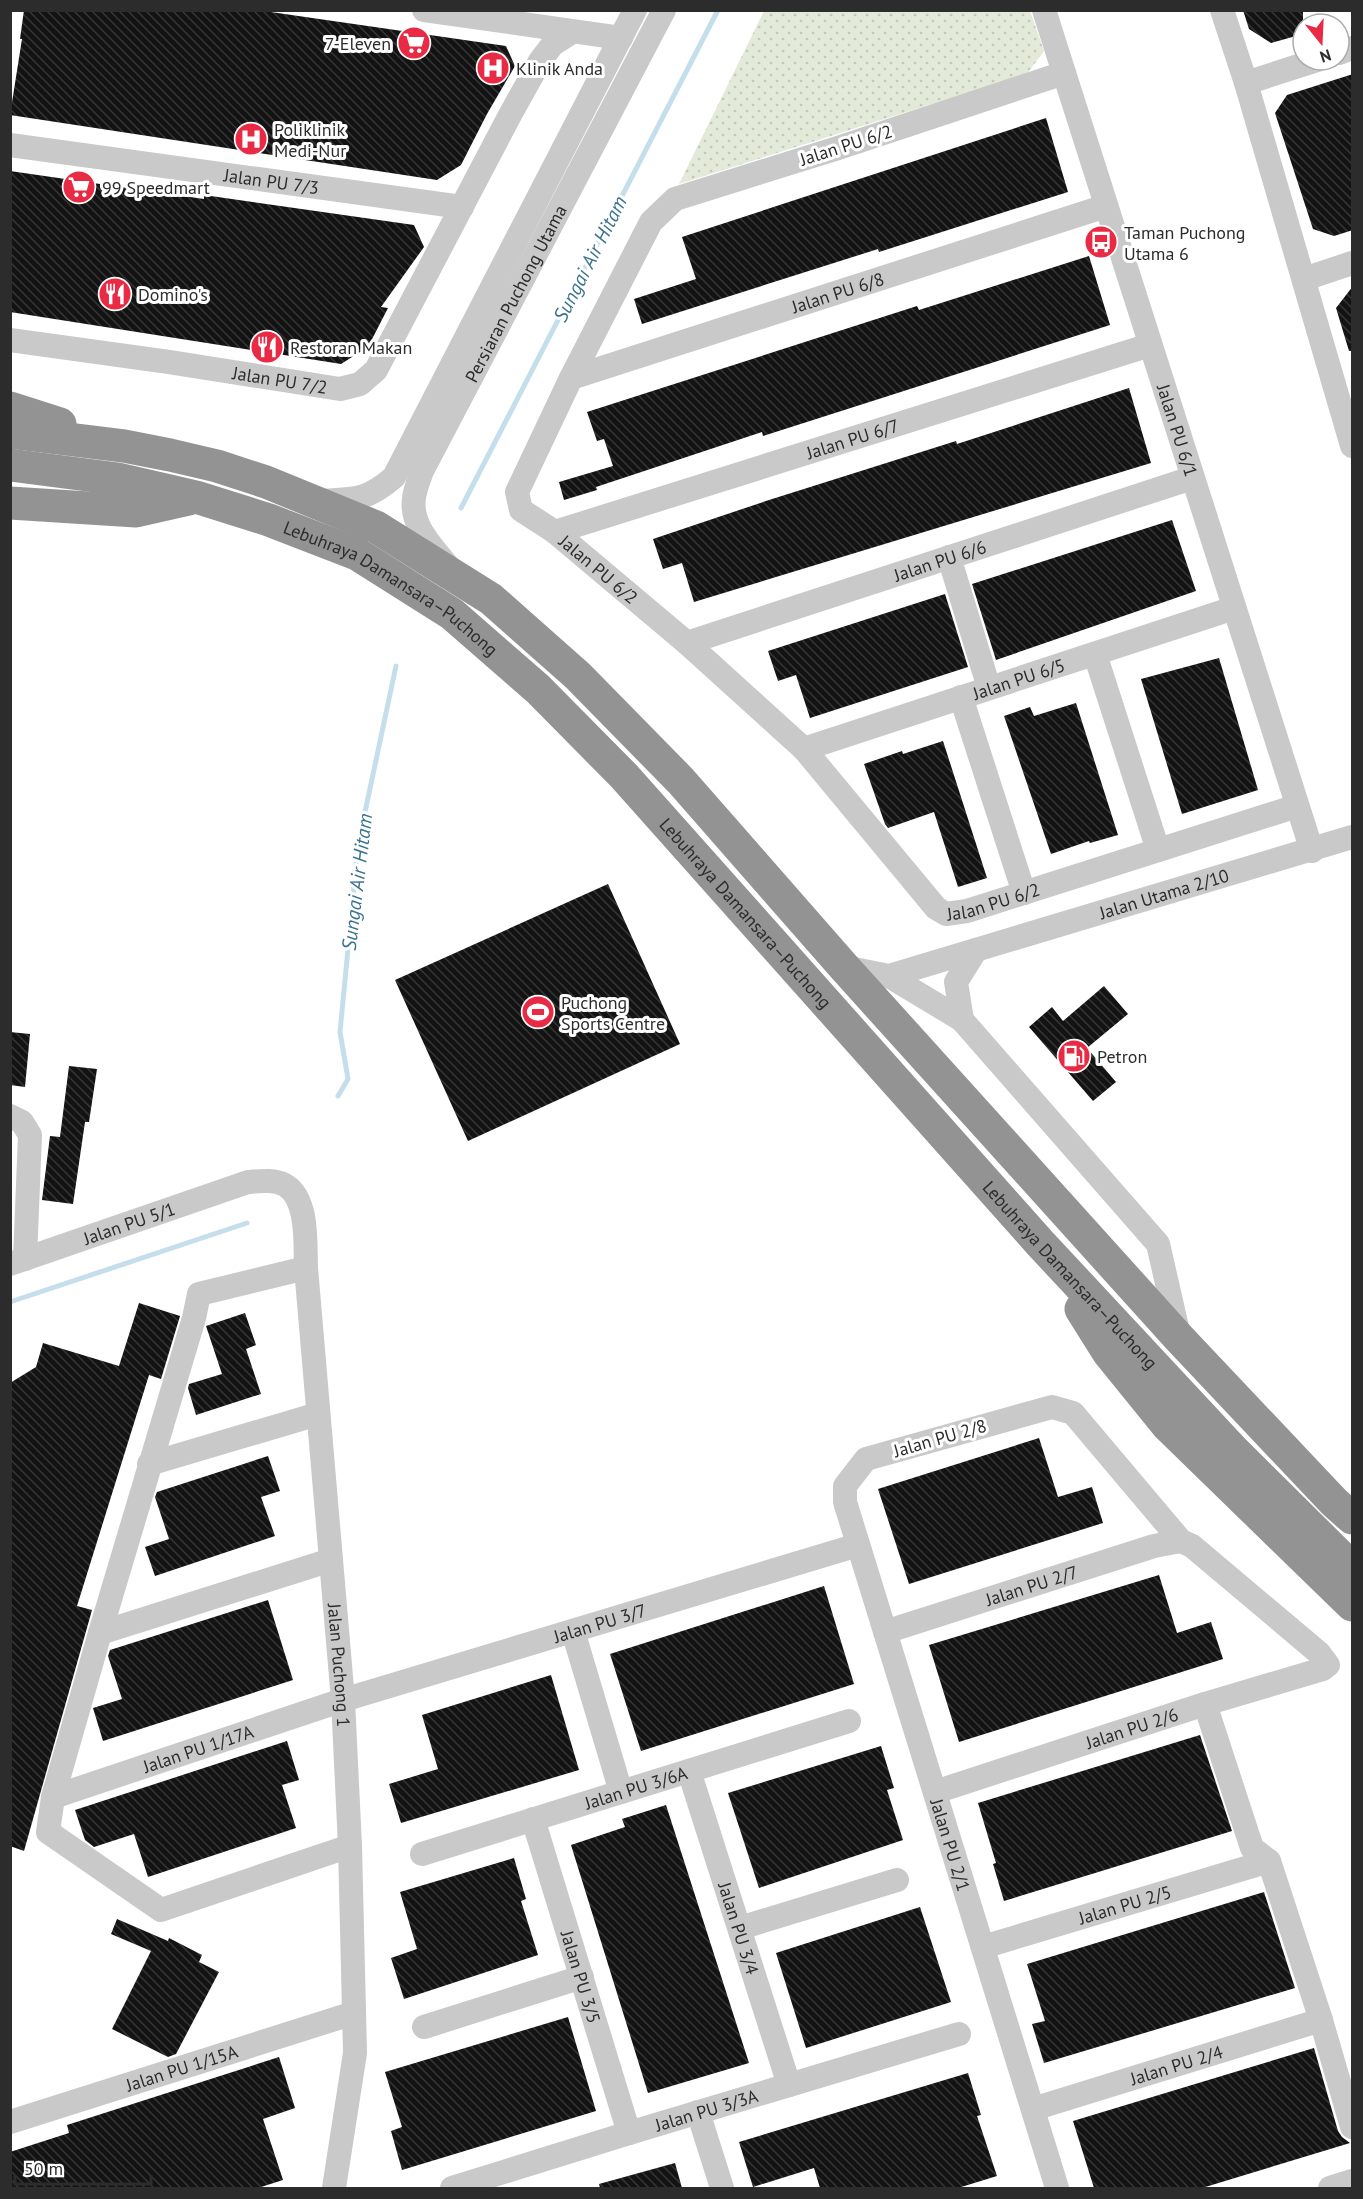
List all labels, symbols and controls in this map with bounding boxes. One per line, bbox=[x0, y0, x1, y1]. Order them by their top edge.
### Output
north arrow bbox=[1291, 12, 1351, 72]
supermarket icon: 7-Eleven bbox=[396, 25, 432, 61]
place label: 7-Eleven bbox=[325, 32, 391, 55]
text: N bbox=[1318, 45, 1334, 67]
hospital icon: Klinik Anda bbox=[475, 50, 511, 86]
place label: Klinik Anda bbox=[516, 57, 603, 80]
place label: Poliklinik Medi-Nur bbox=[274, 118, 346, 162]
street label: Jalan PU 6/2 bbox=[796, 119, 895, 171]
hospital icon: Poliklinik Medi-Nur bbox=[233, 121, 269, 157]
street label: Jalan PU 7/3 bbox=[222, 163, 321, 199]
supermarket icon: 99 Speedmart bbox=[61, 169, 97, 205]
place label: 99 Speedmart bbox=[102, 176, 210, 199]
water label: Sungai Air Hitam bbox=[547, 192, 633, 326]
street label: Persiaran Puchong Utama bbox=[459, 201, 571, 386]
place label: Taman Puchong Utama 6 bbox=[1124, 221, 1245, 265]
bus stop icon: Taman Puchong Utama 6 bbox=[1083, 224, 1119, 260]
street label: Jalan PU 6/8 bbox=[788, 267, 887, 318]
restaurant icon: Domino's bbox=[97, 276, 133, 312]
place label: Domino's bbox=[138, 283, 208, 306]
restaurant icon: Restoran Makan bbox=[249, 329, 285, 365]
place label: Restoran Makan bbox=[290, 336, 412, 359]
street label: Jalan PU 7/2 bbox=[230, 361, 329, 398]
street label: Jalan PU 6/1 bbox=[1152, 380, 1203, 479]
street label: Jalan PU 6/7 bbox=[803, 413, 902, 464]
street label: Lebuhraya Damansara–Puchong bbox=[280, 515, 503, 661]
street label: Jalan PU 6/2 bbox=[554, 529, 643, 609]
street label: Jalan PU 6/6 bbox=[890, 535, 989, 586]
street label: Jalan PU 6/5 bbox=[969, 653, 1068, 705]
water label: Sungai Air Hitam bbox=[336, 812, 378, 952]
street label: Lebuhraya Damansara–Puchong bbox=[655, 813, 837, 1013]
street label: Jalan Utama 2/10 bbox=[1096, 863, 1232, 924]
street label: Jalan PU 6/2 bbox=[944, 877, 1042, 925]
place label: Puchong Sports Centre bbox=[561, 991, 665, 1035]
sports icon: Puchong Sports Centre bbox=[520, 994, 556, 1030]
fuel station icon: Petron bbox=[1056, 1038, 1092, 1074]
place label: Petron bbox=[1097, 1045, 1147, 1068]
street label: Lebuhraya Damansara–Puchong bbox=[978, 1176, 1163, 1374]
street label: Jalan PU 5/1 bbox=[79, 1196, 178, 1250]
street label: Jalan PU 2/8 bbox=[890, 1414, 989, 1463]
street label: Jalan PU 2/7 bbox=[982, 1560, 1081, 1611]
street label: Jalan PU 3/7 bbox=[550, 1598, 649, 1648]
street label: Jalan Puchong 1 bbox=[323, 1601, 356, 1728]
street label: Jalan PU 2/6 bbox=[1082, 1702, 1181, 1754]
street label: Jalan PU 1/17A bbox=[139, 1719, 257, 1778]
street label: Jalan PU 3/6A bbox=[581, 1760, 690, 1814]
street label: Jalan PU 2/1 bbox=[925, 1795, 976, 1894]
street label: Jalan PU 3/4 bbox=[713, 1878, 765, 1977]
street label: Jalan PU 2/5 bbox=[1075, 1880, 1174, 1929]
street label: Jalan PU 3/5 bbox=[556, 1927, 606, 2026]
street label: Jalan PU 1/15A bbox=[122, 2039, 241, 2096]
street label: Jalan PU 2/4 bbox=[1126, 2040, 1226, 2090]
street label: Jalan PU 3/3A bbox=[651, 2083, 761, 2136]
scale bar bbox=[15, 2148, 152, 2186]
text: 50 m bbox=[24, 2157, 63, 2180]

